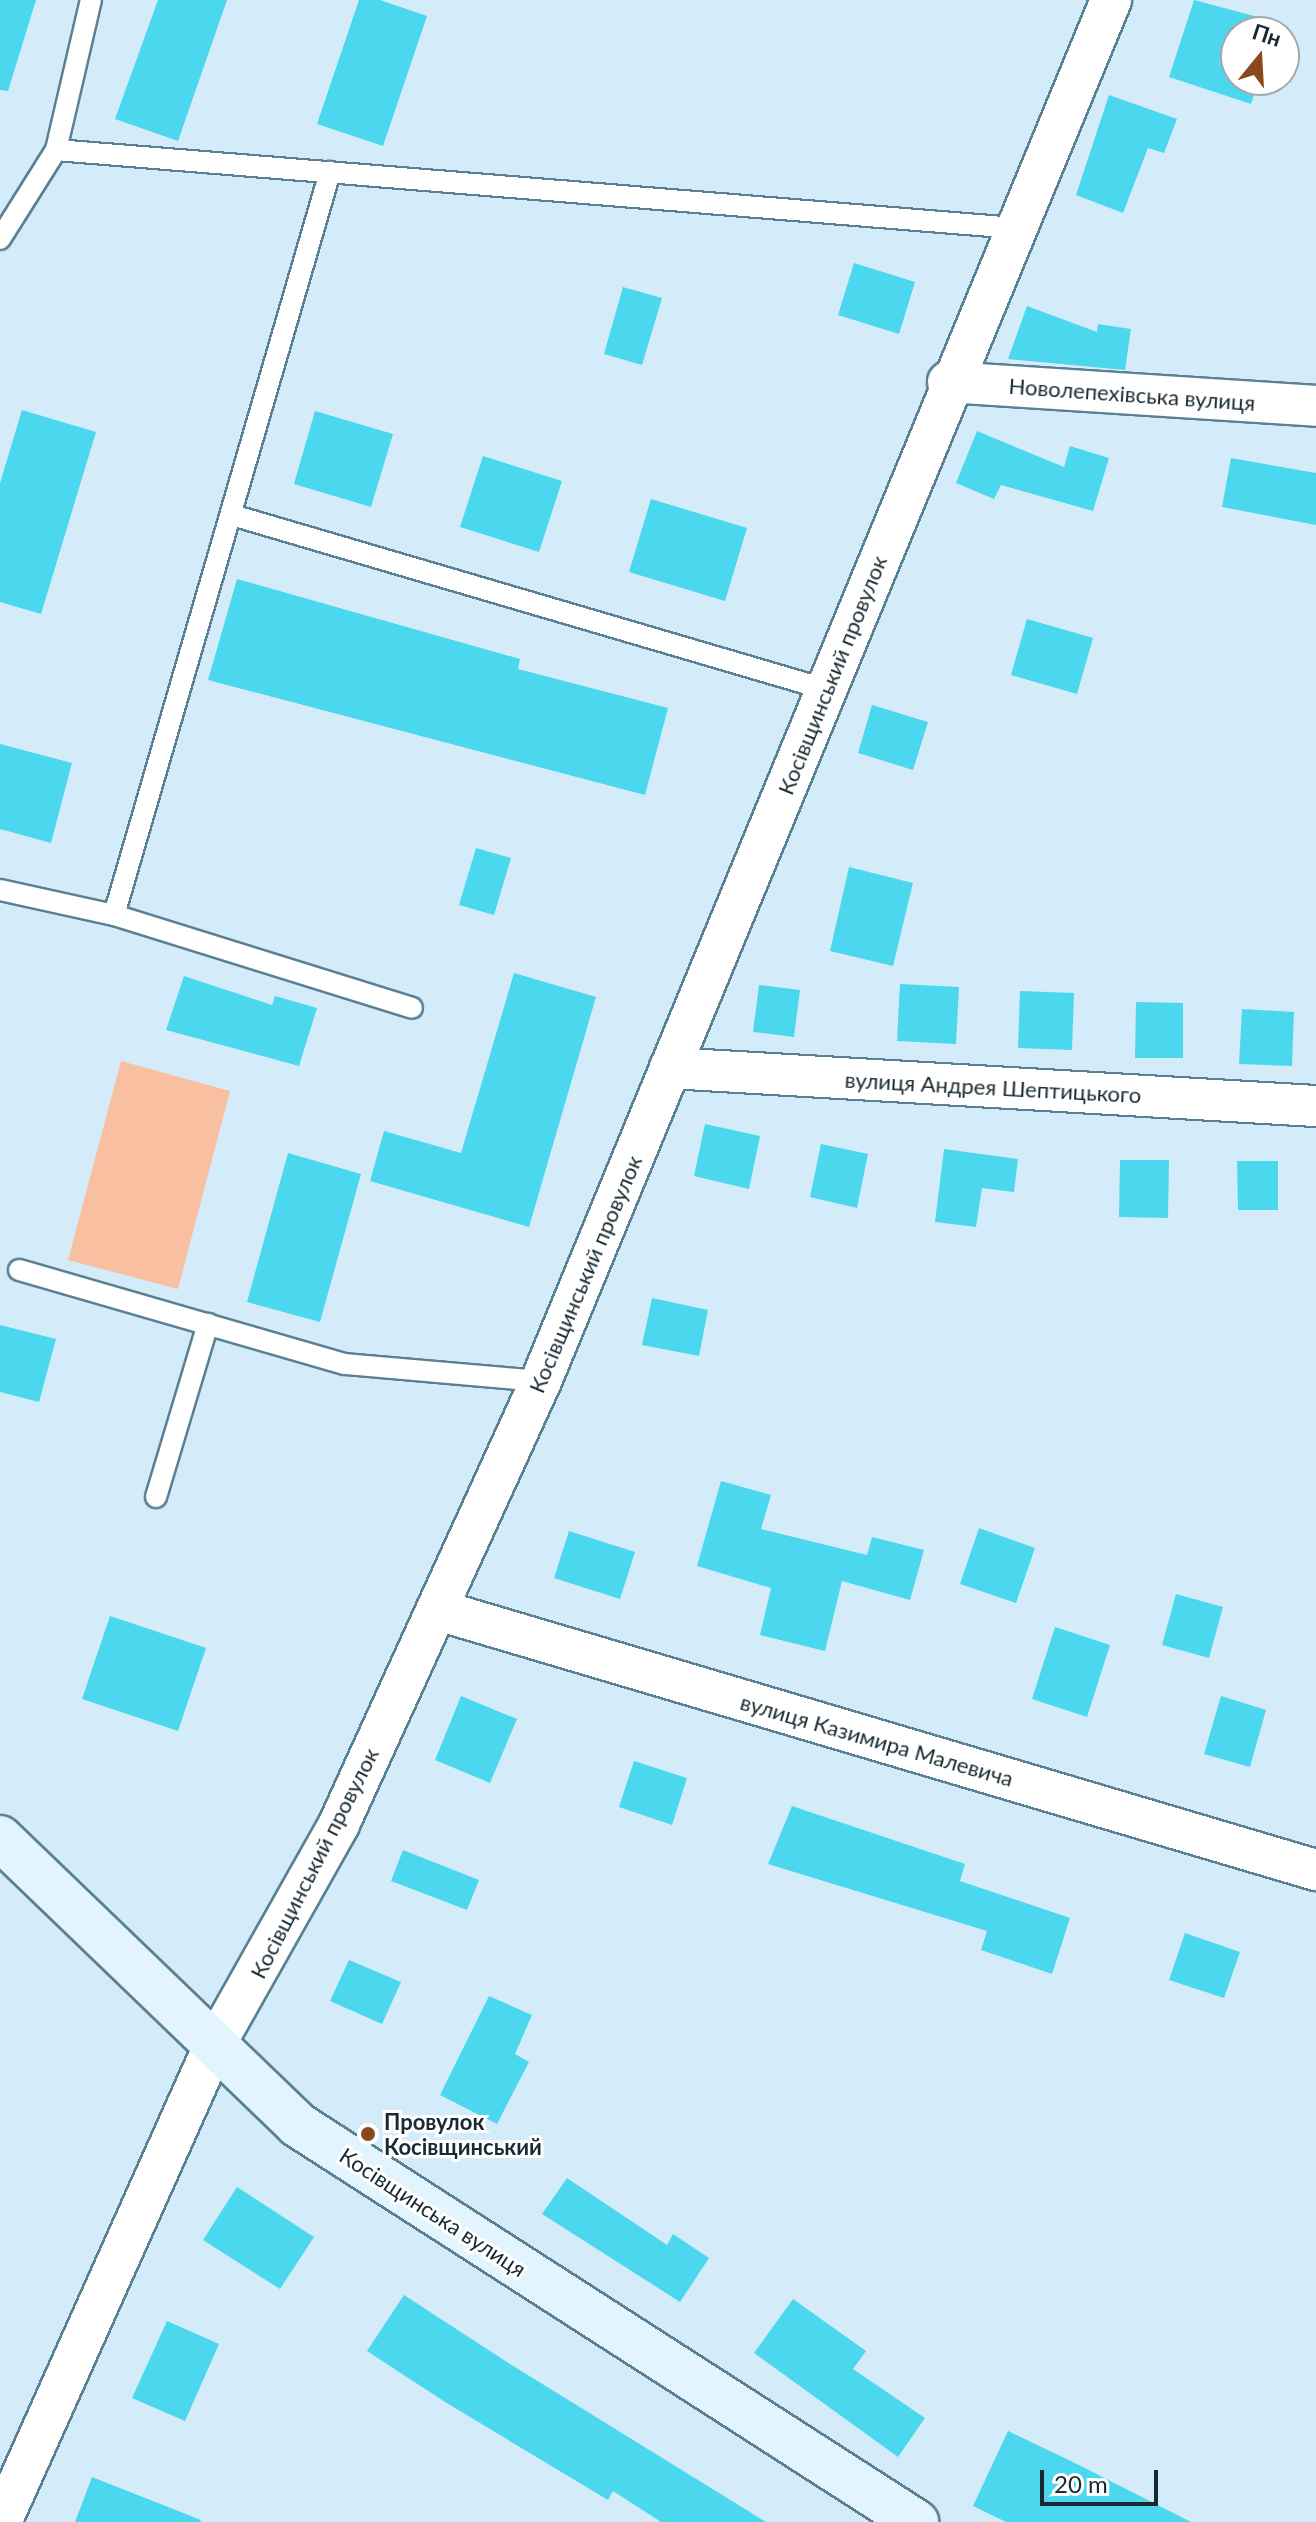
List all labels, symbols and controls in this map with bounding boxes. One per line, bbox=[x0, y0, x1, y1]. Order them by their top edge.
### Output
north arrow bbox=[1220, 16, 1300, 96]
text: Пн bbox=[1249, 17, 1285, 52]
street label: Новолепехівська вулиця bbox=[1008, 372, 1256, 416]
street label: Косівщинський провулок bbox=[772, 552, 892, 798]
street label: вулиця Андрея Шептицького bbox=[844, 1066, 1142, 1108]
street label: Косівщинський провулок bbox=[523, 1151, 647, 1397]
street label: вулиця Казимира Малевича bbox=[737, 1688, 1017, 1792]
street label: Косівщинський провулок bbox=[244, 1743, 384, 1983]
place label: Провулок Косівщинський bbox=[384, 2108, 542, 2160]
marker: Провулок Косівщинський bbox=[359, 2125, 377, 2143]
street label: Косівщинська вулиця bbox=[335, 2142, 531, 2282]
scale bar bbox=[1044, 2454, 1162, 2504]
text: 20 m bbox=[1054, 2469, 1108, 2498]

